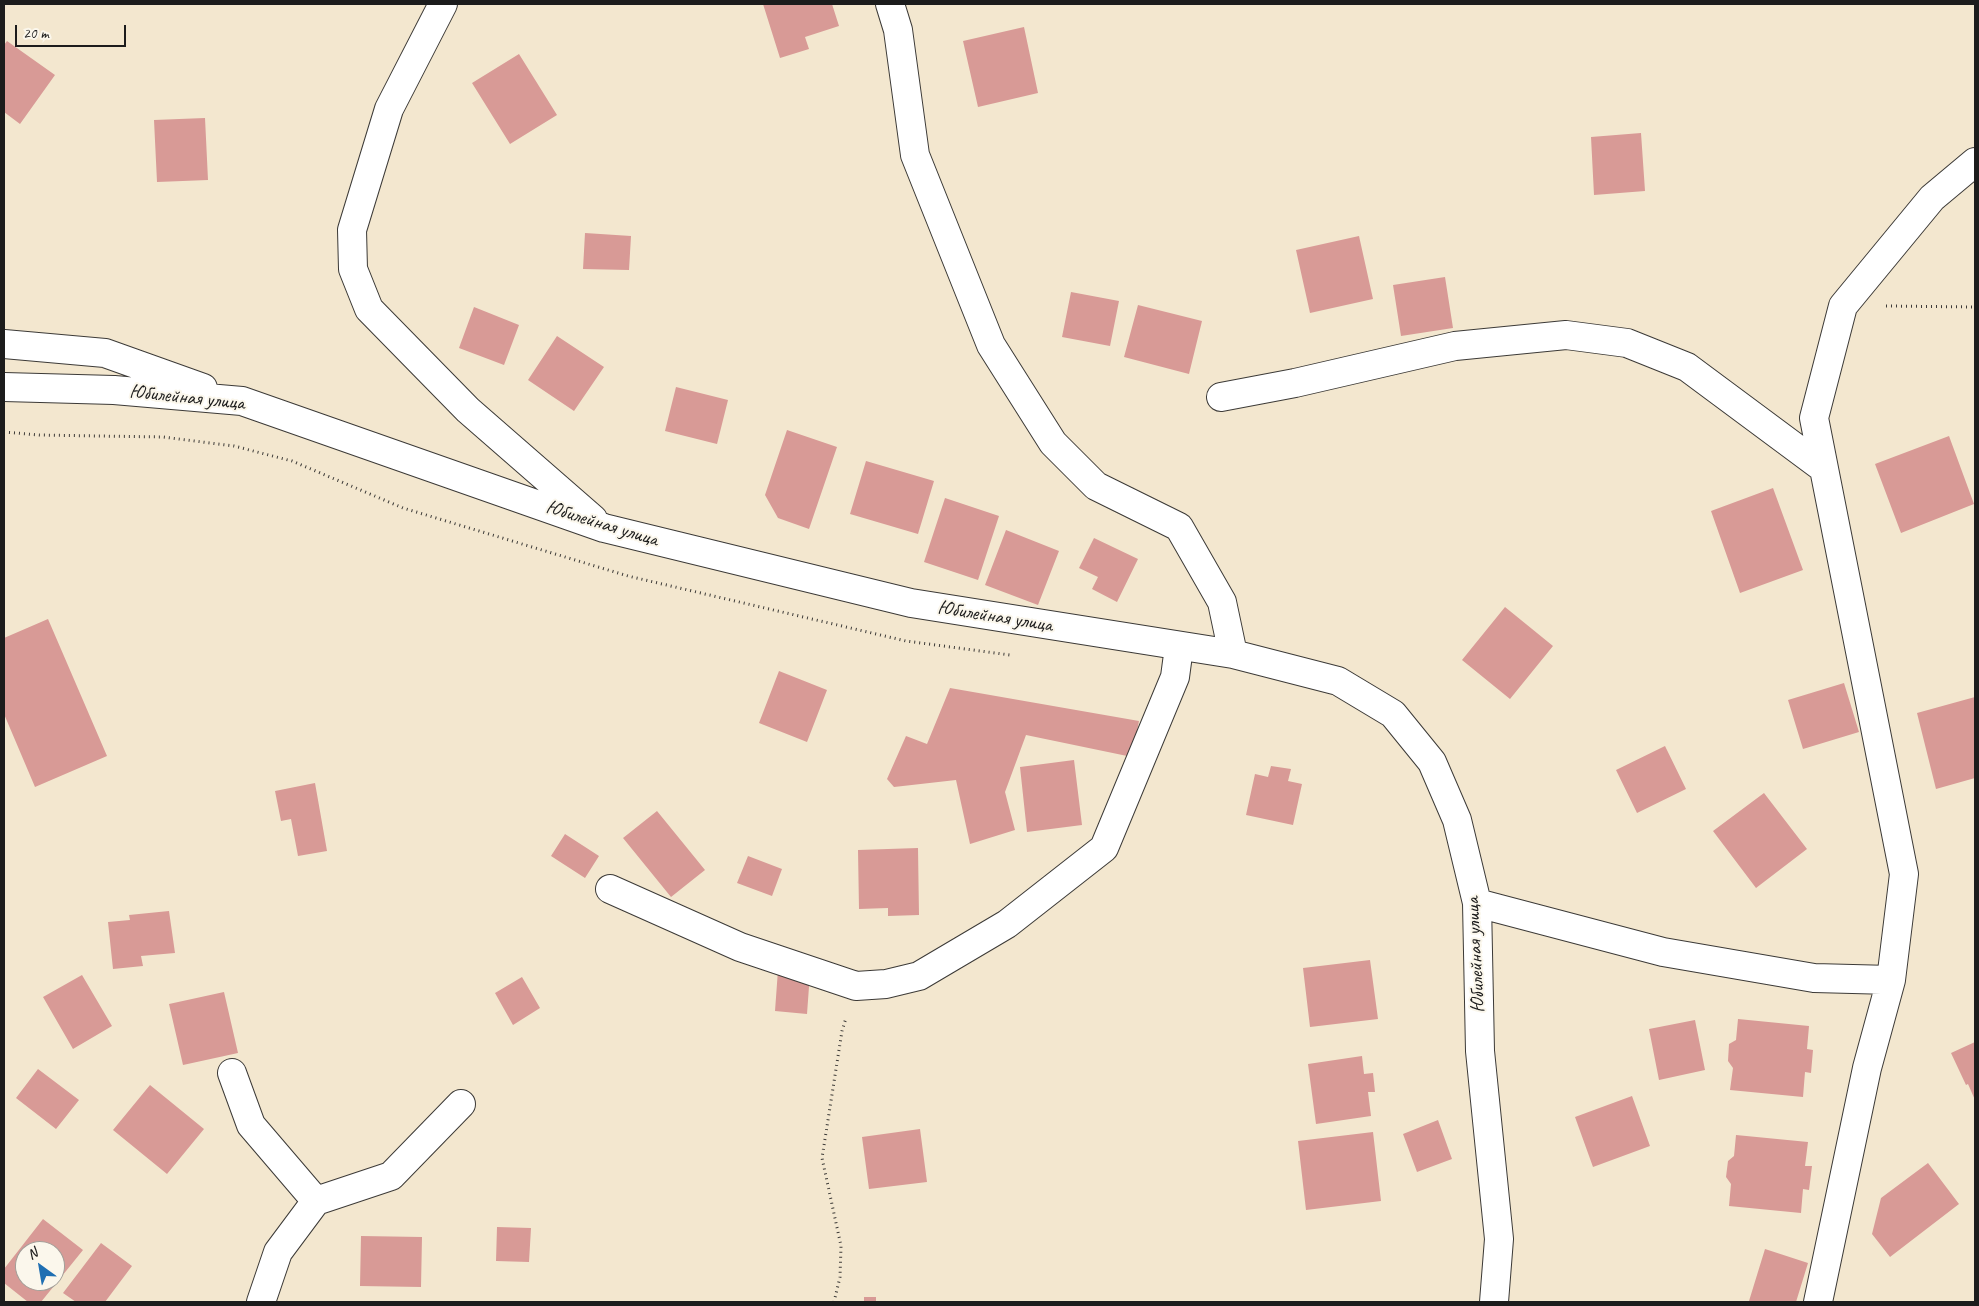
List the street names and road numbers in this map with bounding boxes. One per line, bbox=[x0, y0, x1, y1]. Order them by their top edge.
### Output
street label: Юбилейная улица bbox=[128, 380, 246, 416]
street label: Юбилейная улица bbox=[543, 496, 661, 552]
street label: Юбилейная улица bbox=[936, 596, 1054, 638]
street label: Юбилейная улица bbox=[1461, 897, 1491, 1013]

